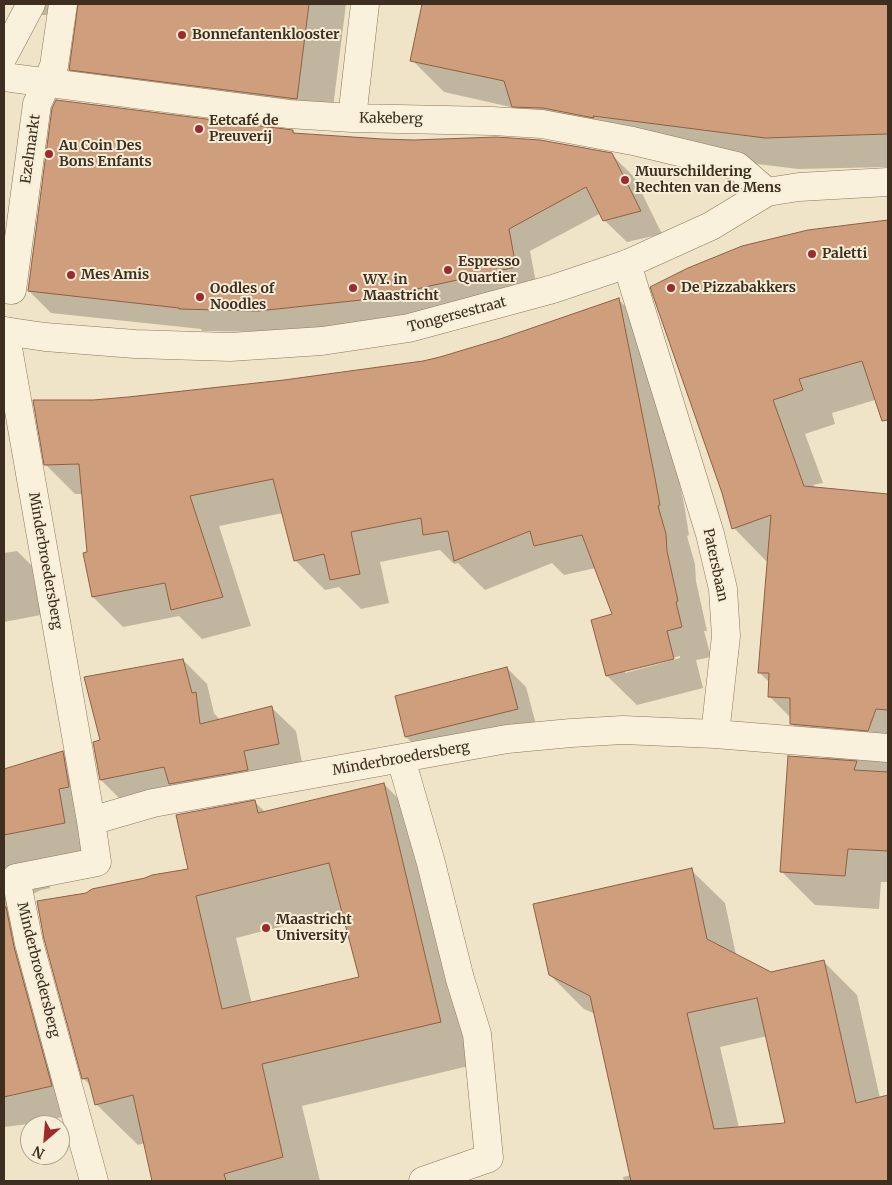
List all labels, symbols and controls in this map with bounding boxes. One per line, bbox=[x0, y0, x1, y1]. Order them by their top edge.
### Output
place label: Bonnefantenklooster bbox=[192, 27, 339, 43]
marker: Bonnefantenklooster bbox=[176, 29, 188, 41]
street label: Kakeberg bbox=[359, 110, 423, 128]
street label: Ezelmarkt bbox=[18, 113, 44, 185]
place label: Eetcafé de Preuverij bbox=[209, 113, 279, 146]
marker: Eetcafé de Preuverij bbox=[193, 123, 205, 135]
place label: Au Coin Des Bons Enfants bbox=[59, 138, 152, 170]
marker: Au Coin Des Bons Enfants bbox=[43, 148, 55, 160]
place label: Muurschildering Rechten van de Mens bbox=[635, 164, 781, 196]
marker: Muurschildering Rechten van de Mens bbox=[619, 174, 631, 186]
place label: Paletti bbox=[822, 246, 867, 262]
marker: Paletti bbox=[806, 248, 818, 260]
place label: Espresso Quartier bbox=[458, 254, 520, 286]
marker: Espresso Quartier bbox=[442, 264, 454, 276]
place label: Mes Amis bbox=[81, 267, 149, 283]
marker: Mes Amis bbox=[65, 269, 77, 281]
place label: WY. in Maastricht bbox=[363, 272, 439, 304]
place label: De Pizzabakkers bbox=[681, 280, 796, 296]
place label: Oodles of Noodles bbox=[210, 281, 274, 314]
marker: WY. in Maastricht bbox=[347, 282, 359, 294]
marker: De Pizzabakkers bbox=[665, 282, 677, 294]
marker: Oodles of Noodles bbox=[194, 291, 206, 303]
street label: Tongersestraat bbox=[406, 294, 508, 336]
street label: Minderbroedersberg bbox=[25, 491, 65, 631]
street label: Patersbaan bbox=[699, 527, 731, 603]
street label: Minderbroedersberg bbox=[331, 739, 471, 779]
street label: Minderbroedersberg bbox=[13, 900, 63, 1040]
place label: Maastricht University bbox=[276, 912, 352, 944]
marker: Maastricht University bbox=[260, 922, 272, 934]
north arrow bbox=[20, 1115, 70, 1165]
text: N bbox=[30, 1142, 48, 1163]

